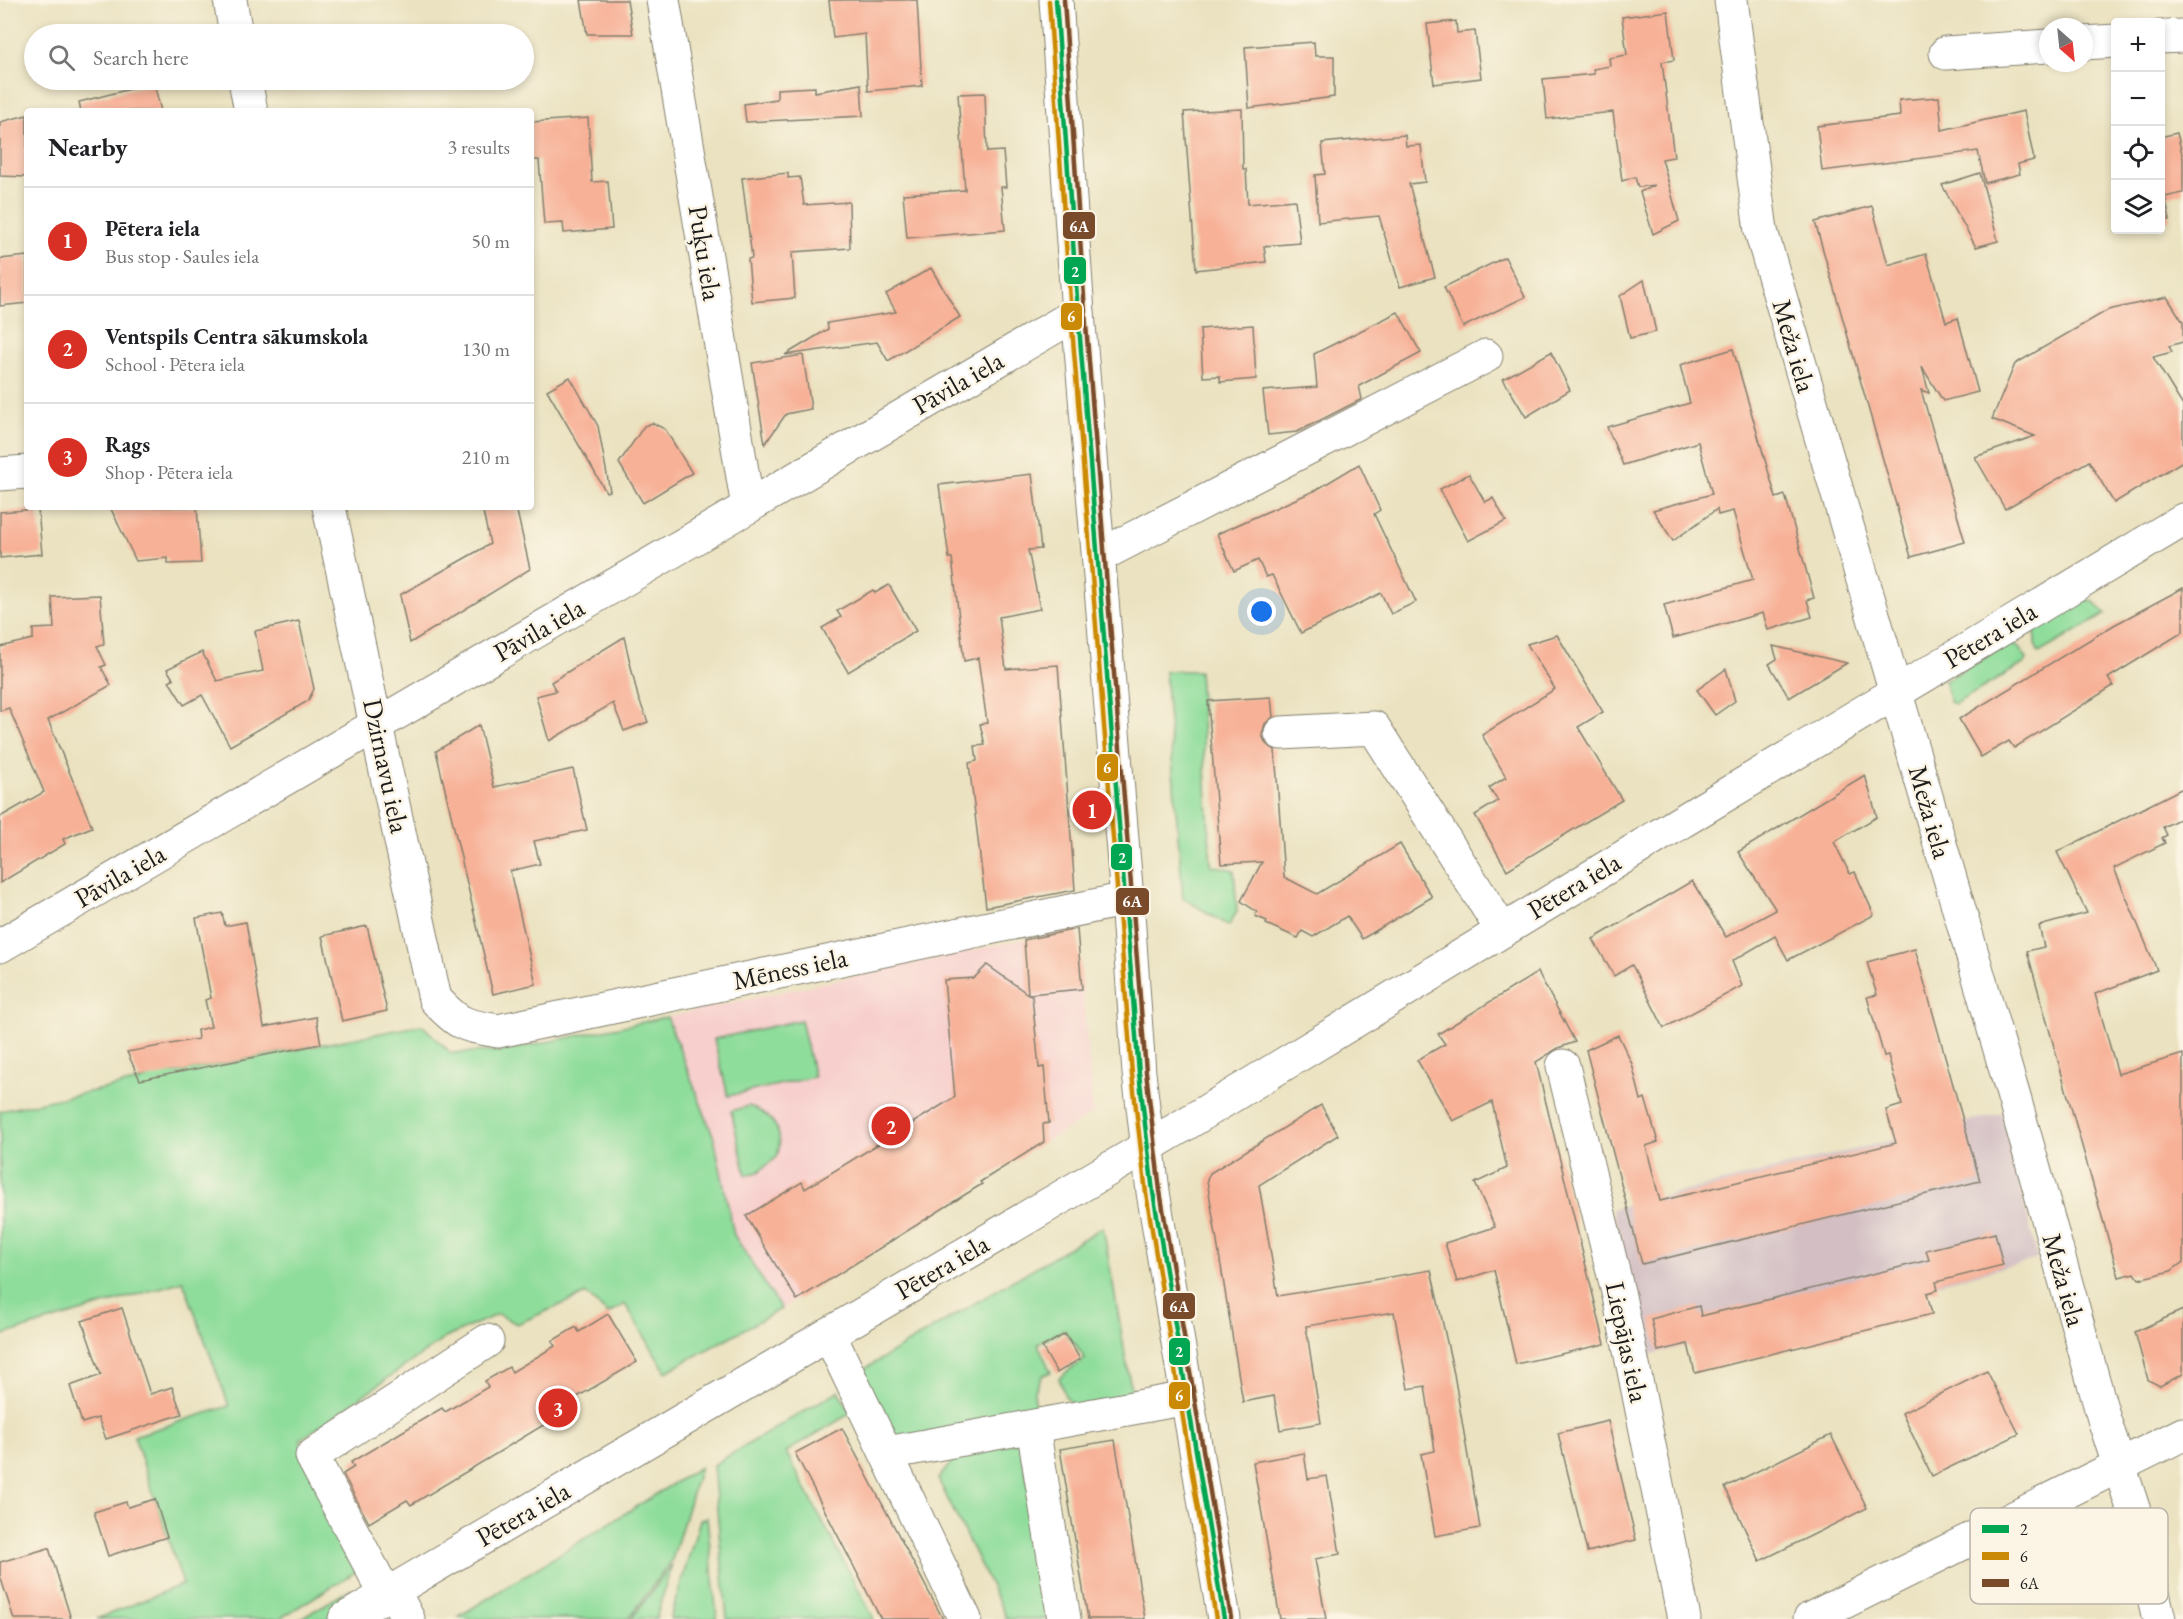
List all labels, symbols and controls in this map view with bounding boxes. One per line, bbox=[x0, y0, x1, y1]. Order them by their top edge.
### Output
north arrow bbox=[2039, 18, 2093, 72]
map controls bbox=[2111, 18, 2165, 234]
button: + bbox=[2111, 18, 2165, 72]
search box bbox=[24, 24, 534, 90]
icon: search bbox=[45, 41, 78, 74]
text: Search here bbox=[93, 43, 188, 72]
button: − bbox=[2111, 72, 2165, 126]
button: locate bbox=[2111, 126, 2165, 180]
text: Nearby bbox=[48, 130, 128, 164]
text: 3 results bbox=[447, 134, 510, 160]
button: layers bbox=[2111, 180, 2165, 234]
street label: Puķu iela bbox=[681, 203, 730, 303]
line badge: 6A bbox=[1062, 211, 1096, 240]
text: Pētera iela bbox=[105, 214, 200, 243]
text: 6A bbox=[1069, 216, 1089, 237]
text: 1 bbox=[62, 228, 73, 254]
text: 50 m bbox=[471, 228, 510, 254]
text: Bus stop · Saules iela bbox=[105, 243, 259, 269]
line badge: 2 bbox=[1063, 256, 1087, 285]
text: 2 bbox=[1071, 261, 1080, 282]
street label: Meža iela bbox=[1765, 295, 1824, 397]
line badge: 6 bbox=[1060, 302, 1083, 331]
text: 6 bbox=[1067, 306, 1076, 327]
text: Ventspils Centra sākumskola bbox=[105, 322, 368, 351]
text: 2 bbox=[62, 336, 73, 362]
text: 130 m bbox=[462, 336, 510, 362]
street label: Pāvila iela bbox=[906, 342, 1010, 423]
text: School · Pētera iela bbox=[105, 351, 245, 377]
text: Rags bbox=[105, 430, 150, 459]
text: 3 bbox=[62, 444, 73, 470]
text: 210 m bbox=[462, 444, 510, 470]
text: Shop · Pētera iela bbox=[105, 459, 233, 485]
street label: Pāvila iela bbox=[487, 589, 591, 670]
street label: Pētera iela bbox=[1937, 593, 2043, 676]
your location bbox=[1247, 597, 1276, 626]
street label: Dzirnavu iela bbox=[355, 695, 418, 837]
line badge: 6 bbox=[1096, 753, 1119, 782]
text: 6 bbox=[1103, 757, 1112, 778]
street label: Meža iela bbox=[1901, 761, 1960, 863]
pin: 1 bbox=[1072, 788, 1112, 832]
street label: Pāvila iela bbox=[68, 835, 172, 916]
line badge: 2 bbox=[1110, 843, 1133, 871]
street label: Pētera iela bbox=[1521, 844, 1627, 927]
text: 2 bbox=[1118, 847, 1127, 868]
line badge: 6A bbox=[1115, 887, 1150, 916]
text: 6A bbox=[1122, 891, 1142, 912]
street label: Mēness iela bbox=[729, 939, 851, 998]
pin: 2 bbox=[872, 1104, 910, 1148]
street label: Pētera iela bbox=[889, 1226, 995, 1307]
street label: Meža iela bbox=[2035, 1229, 2094, 1331]
street label: Liepājas iela bbox=[1598, 1278, 1657, 1406]
line badge: 6A bbox=[1162, 1292, 1196, 1320]
text: 6A bbox=[1169, 1296, 1189, 1317]
line badge: 2 bbox=[1168, 1337, 1191, 1366]
text: 2 bbox=[1175, 1341, 1184, 1362]
line badge: 6 bbox=[1168, 1381, 1191, 1410]
text: 6 bbox=[1175, 1385, 1184, 1406]
pin: 3 bbox=[538, 1386, 578, 1430]
street label: Pētera iela bbox=[470, 1473, 576, 1554]
legend bbox=[1970, 1508, 2168, 1604]
text: 2 bbox=[2020, 1519, 2028, 1540]
text: 6 bbox=[2020, 1546, 2028, 1567]
text: 6A bbox=[2020, 1573, 2040, 1594]

